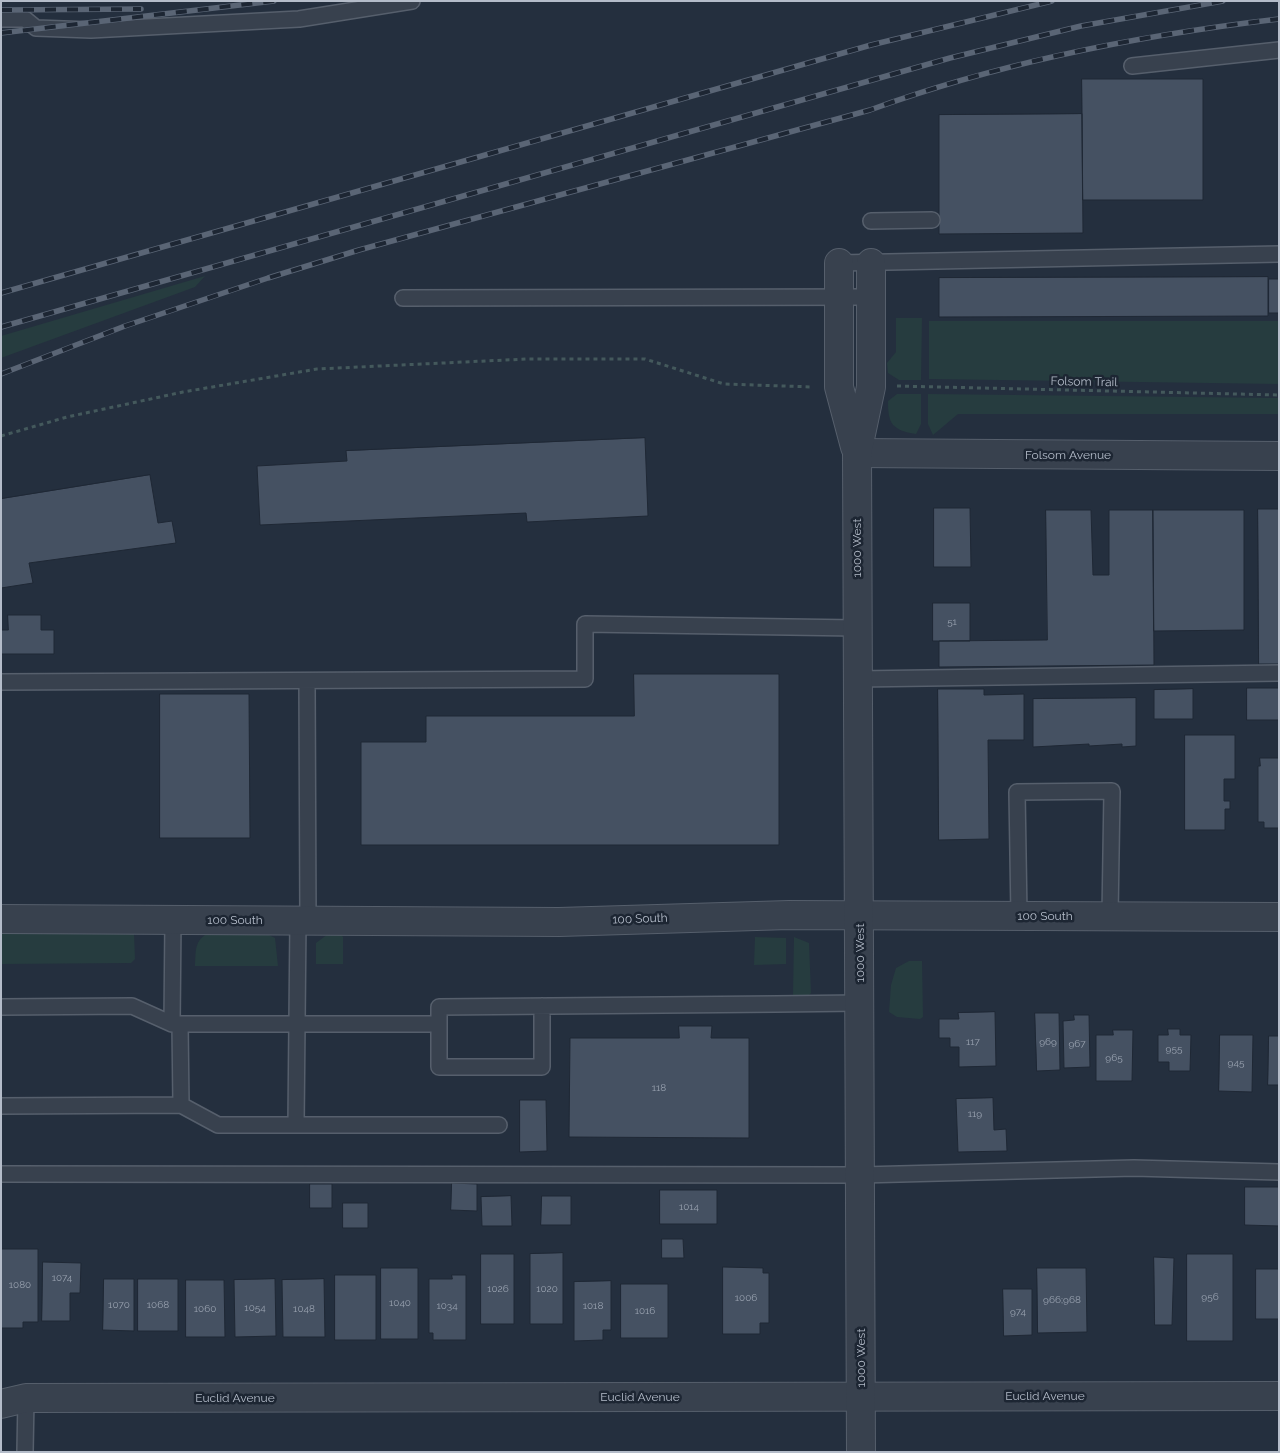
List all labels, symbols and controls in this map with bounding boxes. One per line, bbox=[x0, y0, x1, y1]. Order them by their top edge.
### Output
street label: Folsom Trail bbox=[1050, 374, 1118, 390]
street label: Folsom Avenue bbox=[1025, 448, 1111, 462]
street label: 1000 West bbox=[850, 519, 864, 577]
house number: 51 bbox=[947, 616, 957, 628]
street label: 100 South bbox=[1017, 909, 1073, 923]
street label: 100 South bbox=[612, 911, 668, 927]
street label: 100 South bbox=[207, 913, 263, 927]
street label: 1000 West bbox=[853, 924, 867, 982]
house number: 117 bbox=[966, 1036, 980, 1048]
house number: 969 bbox=[1039, 1036, 1057, 1048]
house number: 967 bbox=[1068, 1038, 1086, 1050]
house number: 955 bbox=[1166, 1043, 1182, 1055]
house number: 965 bbox=[1105, 1052, 1123, 1064]
house number: 945 bbox=[1228, 1057, 1244, 1069]
house number: 118 bbox=[652, 1082, 666, 1094]
house number: 119 bbox=[968, 1108, 982, 1120]
house number: 1014 bbox=[679, 1201, 699, 1213]
house number: 1074 bbox=[52, 1272, 72, 1284]
house number: 1080 bbox=[9, 1279, 31, 1291]
house number: 1026 bbox=[487, 1283, 509, 1295]
house number: 1020 bbox=[536, 1283, 558, 1295]
house number: 956 bbox=[1201, 1291, 1219, 1303]
house number: 1006 bbox=[735, 1292, 757, 1304]
house number: 966;968 bbox=[1043, 1294, 1081, 1306]
house number: 1040 bbox=[389, 1297, 411, 1309]
house number: 1070 bbox=[108, 1299, 130, 1311]
house number: 1068 bbox=[147, 1299, 169, 1311]
house number: 1034 bbox=[436, 1300, 458, 1312]
house number: 1018 bbox=[583, 1300, 603, 1312]
house number: 1054 bbox=[244, 1302, 266, 1314]
house number: 1060 bbox=[194, 1303, 216, 1315]
house number: 1048 bbox=[293, 1303, 315, 1315]
house number: 1016 bbox=[635, 1305, 655, 1317]
house number: 974 bbox=[1010, 1306, 1026, 1318]
street label: 1000 West bbox=[854, 1329, 868, 1387]
street label: Euclid Avenue bbox=[1005, 1389, 1085, 1403]
street label: Euclid Avenue bbox=[600, 1390, 680, 1404]
street label: Euclid Avenue bbox=[195, 1391, 275, 1405]

